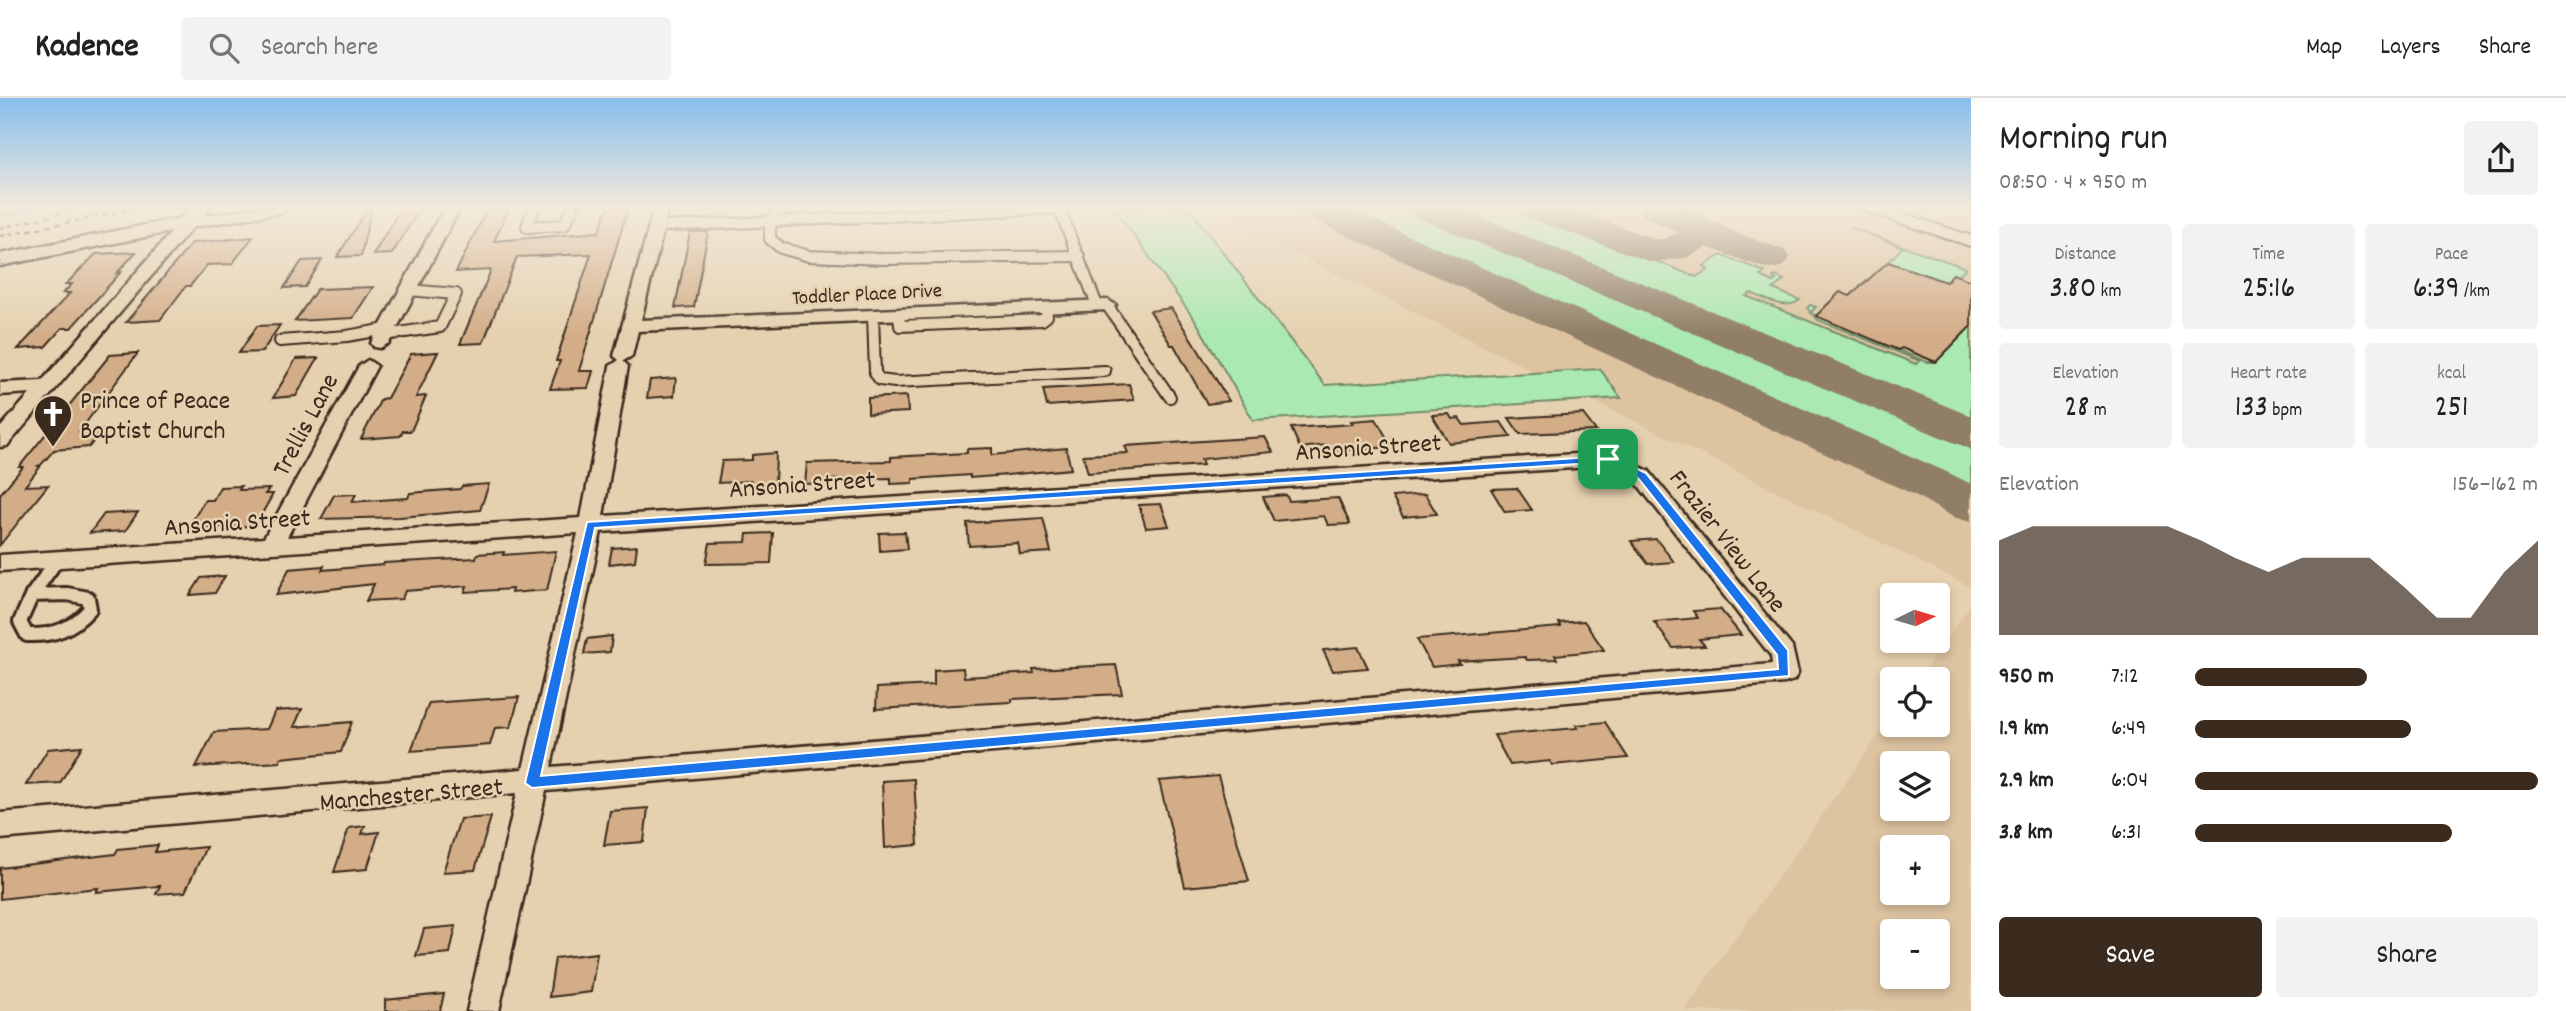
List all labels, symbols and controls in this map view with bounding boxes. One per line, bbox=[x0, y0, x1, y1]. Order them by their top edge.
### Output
search box bbox=[181, 17, 671, 80]
text: Kadence bbox=[35, 25, 139, 72]
icon: search bbox=[205, 29, 243, 67]
text: Search here bbox=[261, 30, 378, 67]
text: Map bbox=[2306, 31, 2342, 65]
text: Layers bbox=[2380, 31, 2441, 65]
text: Share bbox=[2479, 31, 2531, 65]
text: Morning run bbox=[1999, 113, 2168, 168]
button: share bbox=[2464, 121, 2538, 195]
text: 08:50 · 4 × 950 m bbox=[1999, 167, 2147, 200]
text: Distance bbox=[2055, 242, 2116, 269]
text: Time bbox=[2252, 242, 2285, 269]
text: Pace bbox=[2435, 242, 2468, 269]
text: 3.80 bbox=[2050, 269, 2096, 312]
text: 25:16 bbox=[2242, 269, 2295, 312]
text: 6:39 bbox=[2413, 269, 2460, 312]
street label: Toddler Place Drive bbox=[792, 277, 943, 315]
text: km bbox=[2096, 279, 2121, 306]
text: /km bbox=[2460, 279, 2490, 306]
text: Elevation bbox=[2052, 361, 2119, 388]
text: Heart rate bbox=[2230, 361, 2307, 388]
text: kcal bbox=[2437, 361, 2466, 388]
street label: Trellis Lane bbox=[265, 368, 350, 484]
place label: Prince of Peace Baptist Church bbox=[80, 384, 230, 451]
text: 28 bbox=[2064, 388, 2089, 431]
text: 133 bbox=[2235, 388, 2268, 431]
text: 251 bbox=[2435, 388, 2468, 431]
church icon: Prince of Peace Baptist Church bbox=[32, 393, 74, 448]
text: m bbox=[2089, 398, 2107, 425]
text: bpm bbox=[2268, 398, 2302, 425]
street label: Ansonia Street bbox=[1294, 426, 1443, 473]
pin bbox=[1578, 429, 1638, 489]
icon: arrive bbox=[1589, 440, 1627, 478]
street label: Ansonia Street bbox=[728, 463, 877, 510]
street label: Frazier View Lane bbox=[1658, 463, 1794, 622]
text: Elevation bbox=[1999, 469, 2079, 502]
text: 156–162 m bbox=[2452, 469, 2538, 502]
street label: Ansonia Street bbox=[163, 501, 312, 548]
north arrow bbox=[1880, 583, 1950, 653]
map controls bbox=[1880, 583, 1950, 989]
text: 950 m bbox=[1999, 661, 2054, 694]
text: 7:12 bbox=[2111, 661, 2139, 694]
button: locate bbox=[1880, 667, 1950, 737]
text: 1.9 km bbox=[1999, 713, 2049, 746]
text: 6:49 bbox=[2111, 713, 2146, 746]
button: layers bbox=[1880, 751, 1950, 821]
text: 2.9 km bbox=[1999, 765, 2054, 798]
text: 6:04 bbox=[2111, 765, 2148, 798]
street label: Manchester Street bbox=[318, 770, 505, 823]
text: 3.8 km bbox=[1999, 817, 2053, 850]
text: 6:31 bbox=[2111, 817, 2141, 850]
button: + bbox=[1880, 835, 1950, 905]
button: Save bbox=[1999, 917, 2262, 997]
button: Share bbox=[2276, 917, 2538, 997]
button: − bbox=[1880, 919, 1950, 989]

